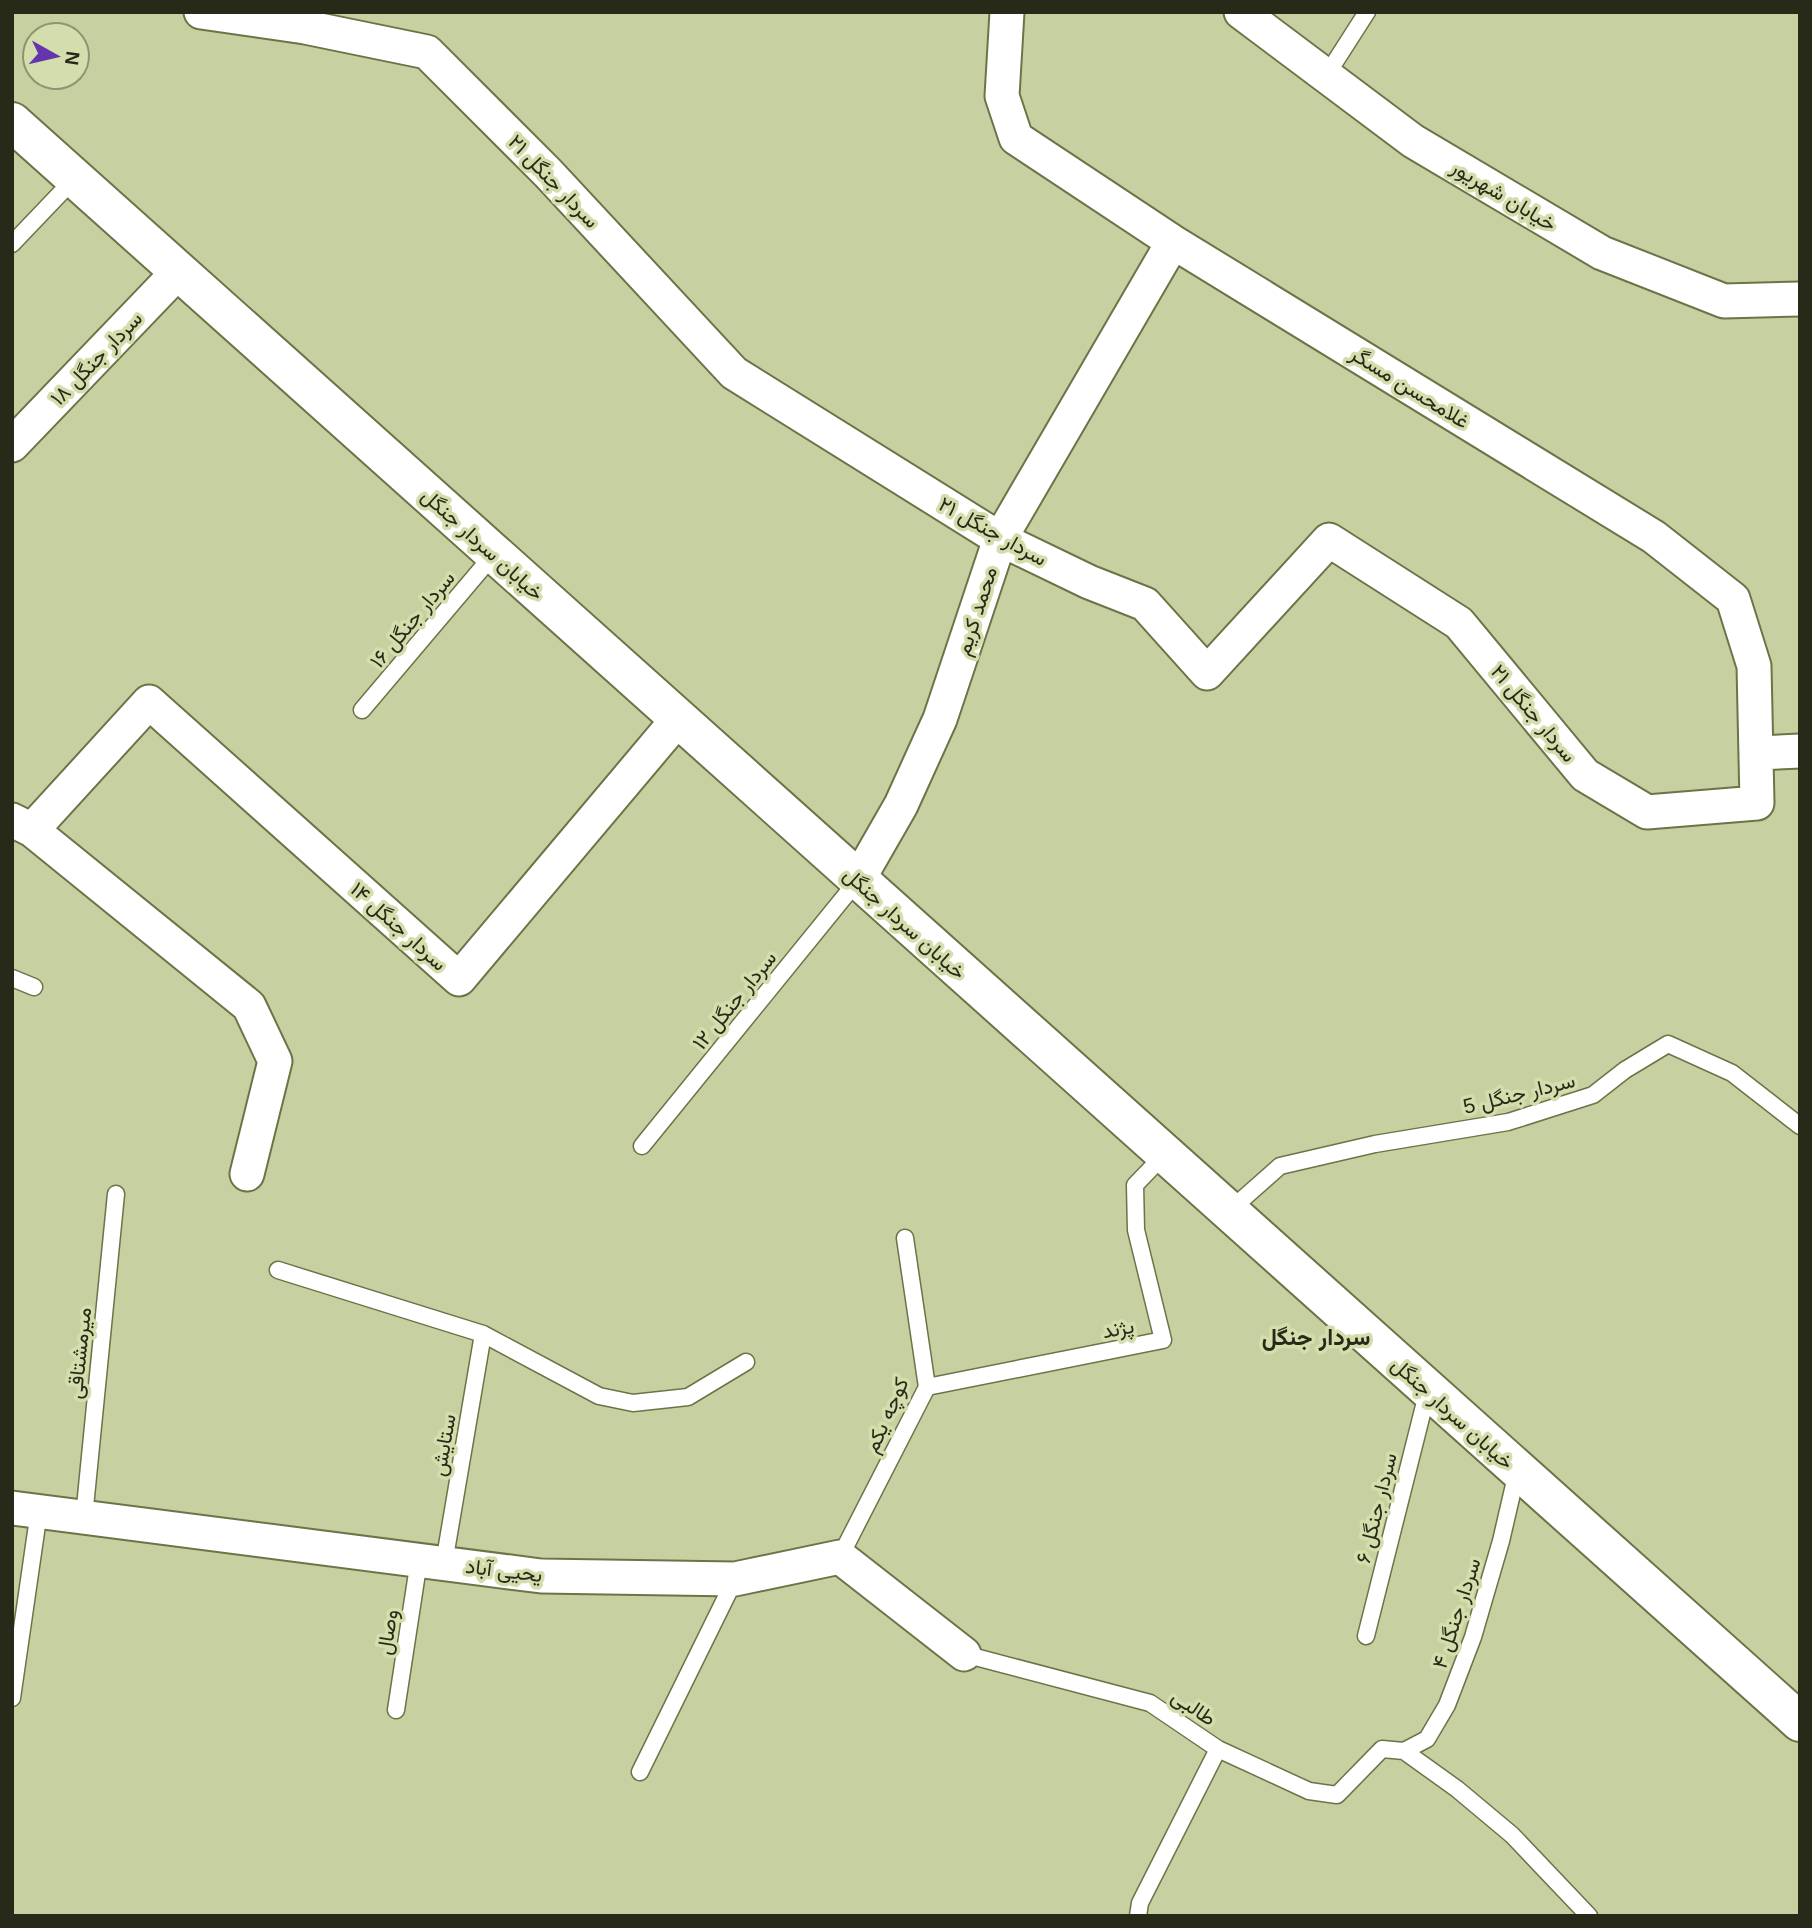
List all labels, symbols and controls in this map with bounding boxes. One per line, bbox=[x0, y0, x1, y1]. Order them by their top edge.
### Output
north arrow bbox=[21, 21, 91, 91]
text: N bbox=[61, 50, 84, 67]
street label: سردار جنگل ۲۱ bbox=[503, 130, 604, 233]
street label: خیابان شهریور bbox=[1446, 154, 1561, 237]
street label: سردار جنگل ۱۸ bbox=[46, 306, 148, 411]
street label: غلامحسن مسگر bbox=[1345, 341, 1474, 434]
street label: خیابان سردار جنگل bbox=[416, 483, 549, 606]
street label: سردار جنگل ۲۱ bbox=[934, 492, 1051, 572]
street label: محمد کریم bbox=[951, 564, 1004, 659]
street label: سردار جنگل ۱۶ bbox=[365, 566, 461, 673]
street label: سردار جنگل ۲۱ bbox=[1485, 660, 1581, 768]
street label: خیابان سردار جنگل bbox=[838, 862, 971, 985]
street label: سردار جنگل ۱۴ bbox=[345, 877, 452, 976]
street label: سردار جنگل ۱۲ bbox=[687, 946, 782, 1055]
street label: سردار جنگل 5 bbox=[1461, 1068, 1578, 1120]
street label: میرمشتاقی bbox=[63, 1306, 97, 1400]
street label: پژند bbox=[1100, 1314, 1136, 1345]
district label: سردار جنگل bbox=[1262, 1324, 1370, 1352]
street label: خیابان سردار جنگل bbox=[1386, 1352, 1519, 1475]
street label: کوچه یکم bbox=[859, 1374, 916, 1457]
street label: ستایش bbox=[426, 1412, 461, 1478]
street label: سردار جنگل ۶ bbox=[1351, 1450, 1403, 1566]
street label: یحیی آباد bbox=[464, 1554, 544, 1587]
street label: سردار جنگل ۴ bbox=[1427, 1555, 1487, 1672]
street label: وصال bbox=[372, 1608, 404, 1657]
street label: طالبی bbox=[1167, 1684, 1220, 1731]

